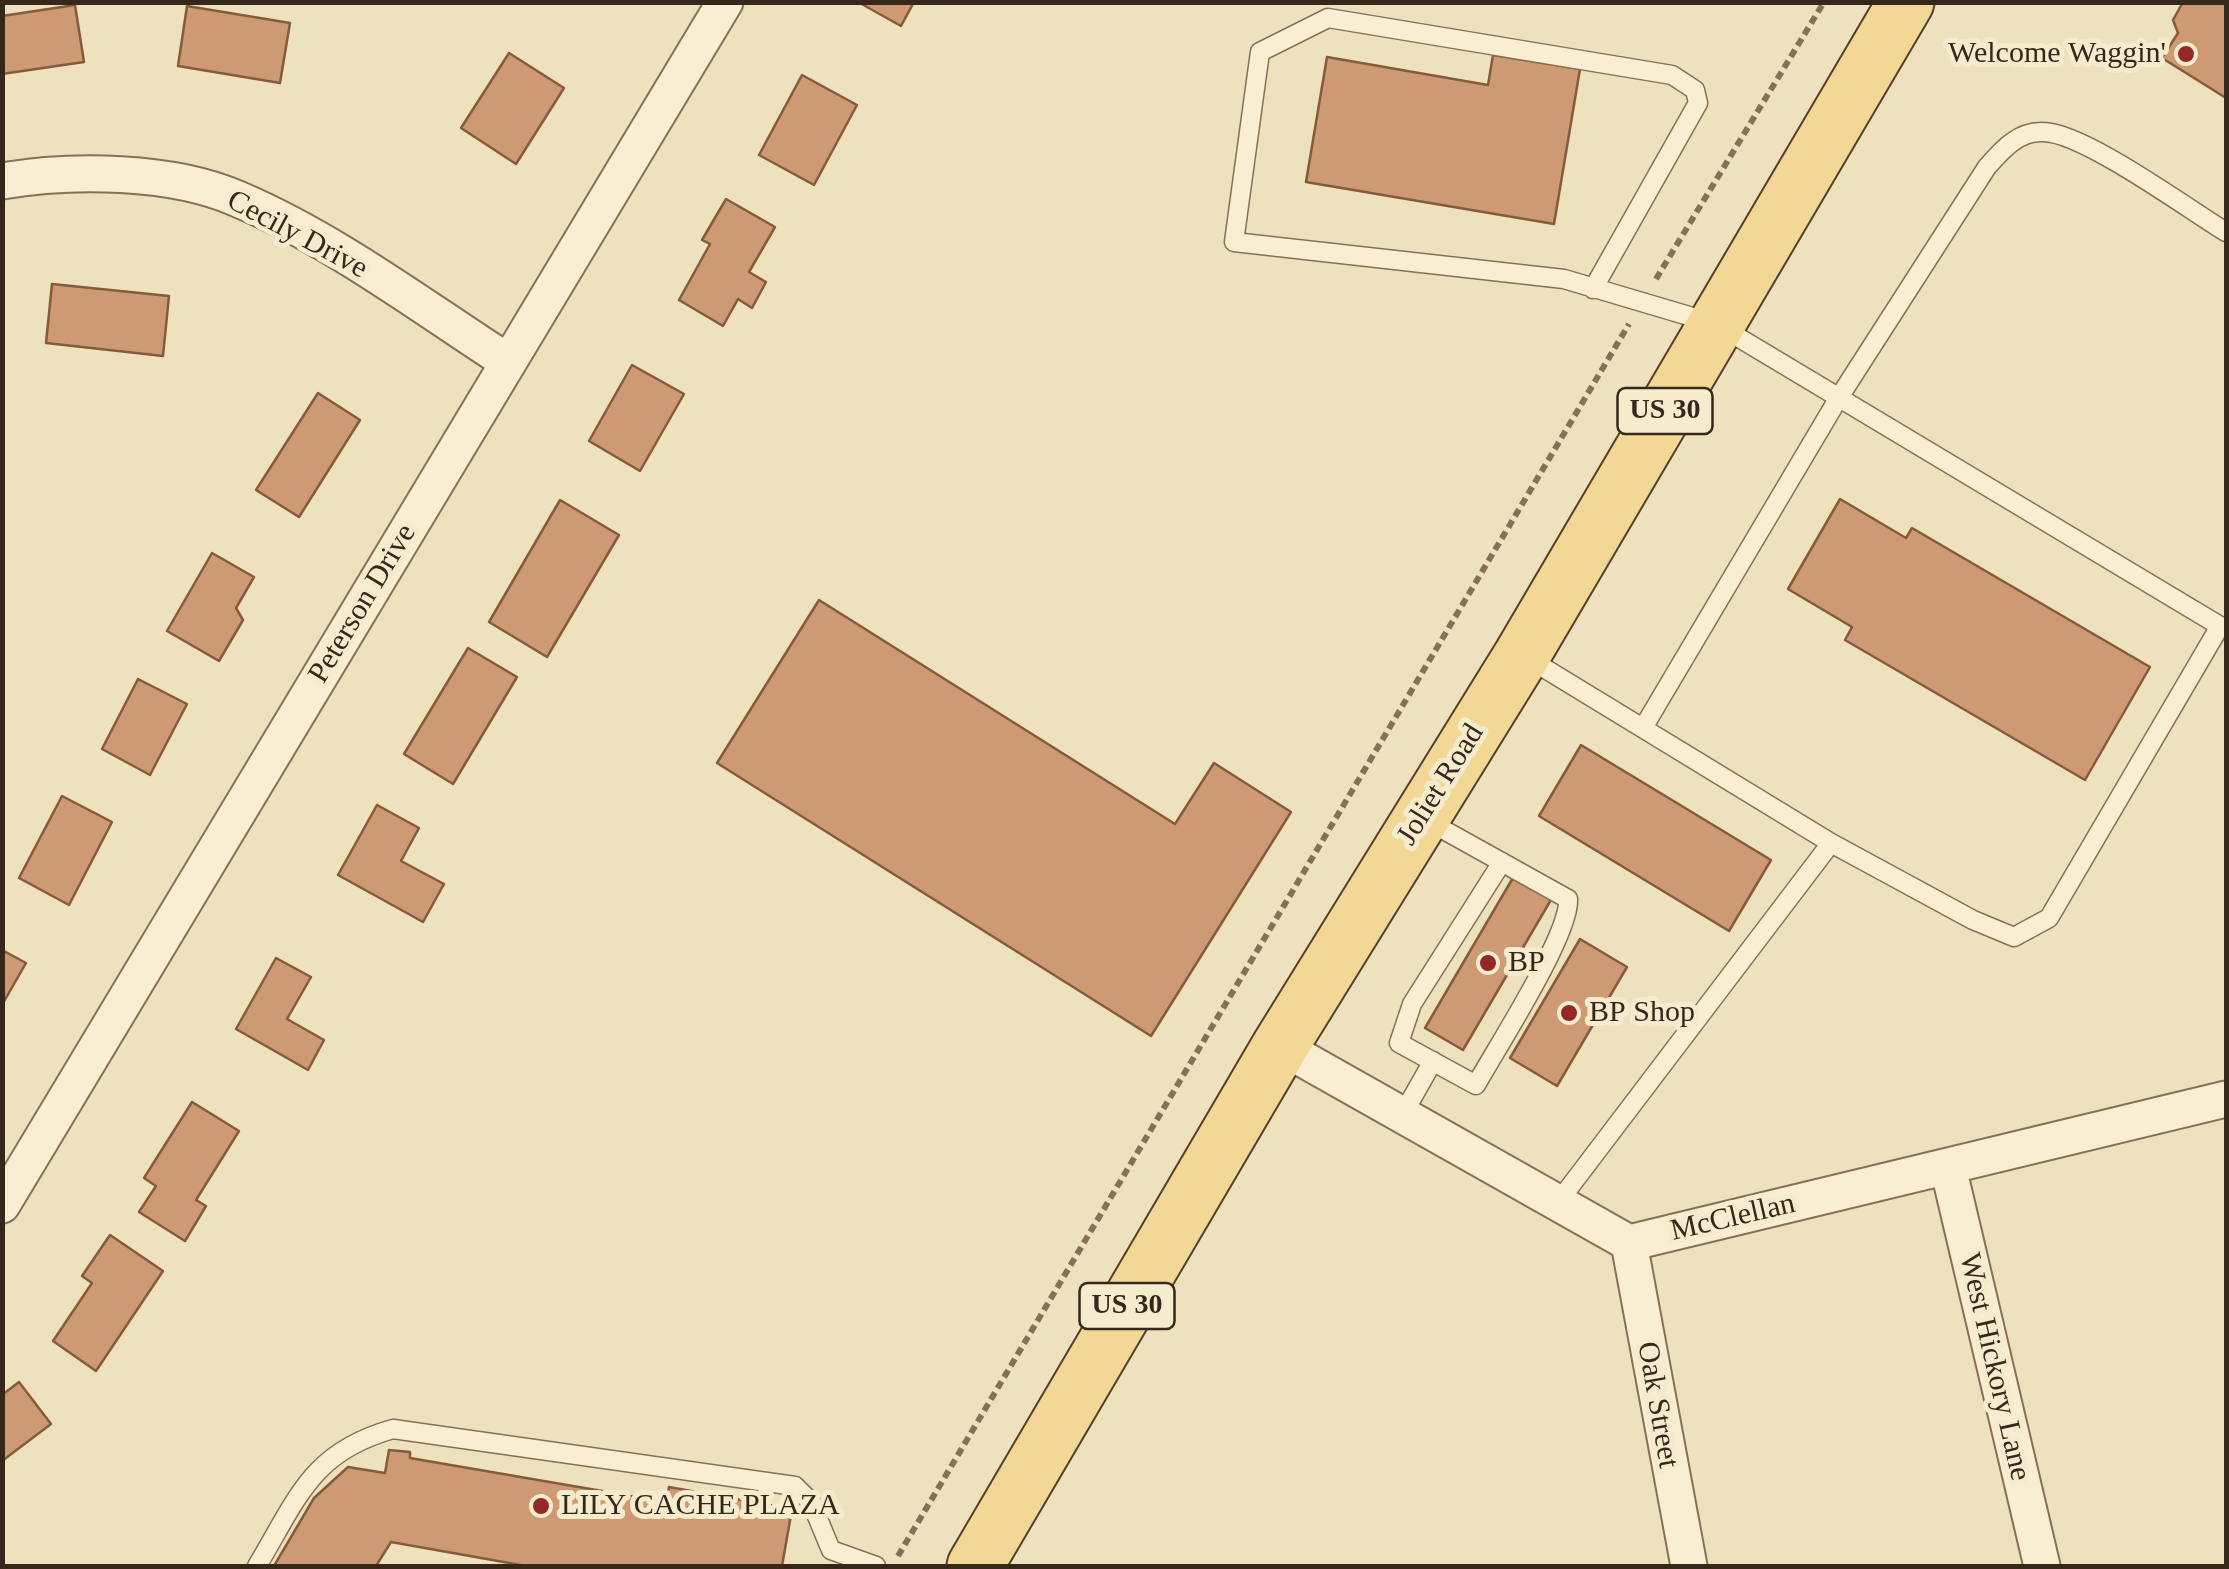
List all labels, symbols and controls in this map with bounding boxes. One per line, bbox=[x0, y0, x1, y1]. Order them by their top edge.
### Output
place label: Welcome Waggin' bbox=[1948, 36, 2166, 72]
marker: Welcome Waggin' bbox=[2175, 43, 2197, 65]
street label: Cecily Drive bbox=[221, 183, 373, 287]
road number: US 30 bbox=[1618, 388, 1712, 434]
street label: Peterson Drive bbox=[301, 518, 425, 690]
street label: Joliet Road bbox=[1390, 718, 1492, 852]
place label: BP bbox=[1508, 945, 1545, 981]
marker: BP bbox=[1477, 952, 1499, 974]
place label: BP Shop bbox=[1589, 995, 1695, 1031]
marker: BP Shop bbox=[1558, 1002, 1580, 1024]
street label: McClellan bbox=[1667, 1186, 1799, 1250]
street label: West Hickory Lane bbox=[1950, 1250, 2038, 1484]
road number: US 30 bbox=[1080, 1283, 1174, 1329]
street label: Oak Street bbox=[1628, 1339, 1686, 1471]
place label: LILY CACHE PLAZA bbox=[561, 1488, 840, 1524]
marker: LILY CACHE PLAZA bbox=[530, 1495, 552, 1517]

